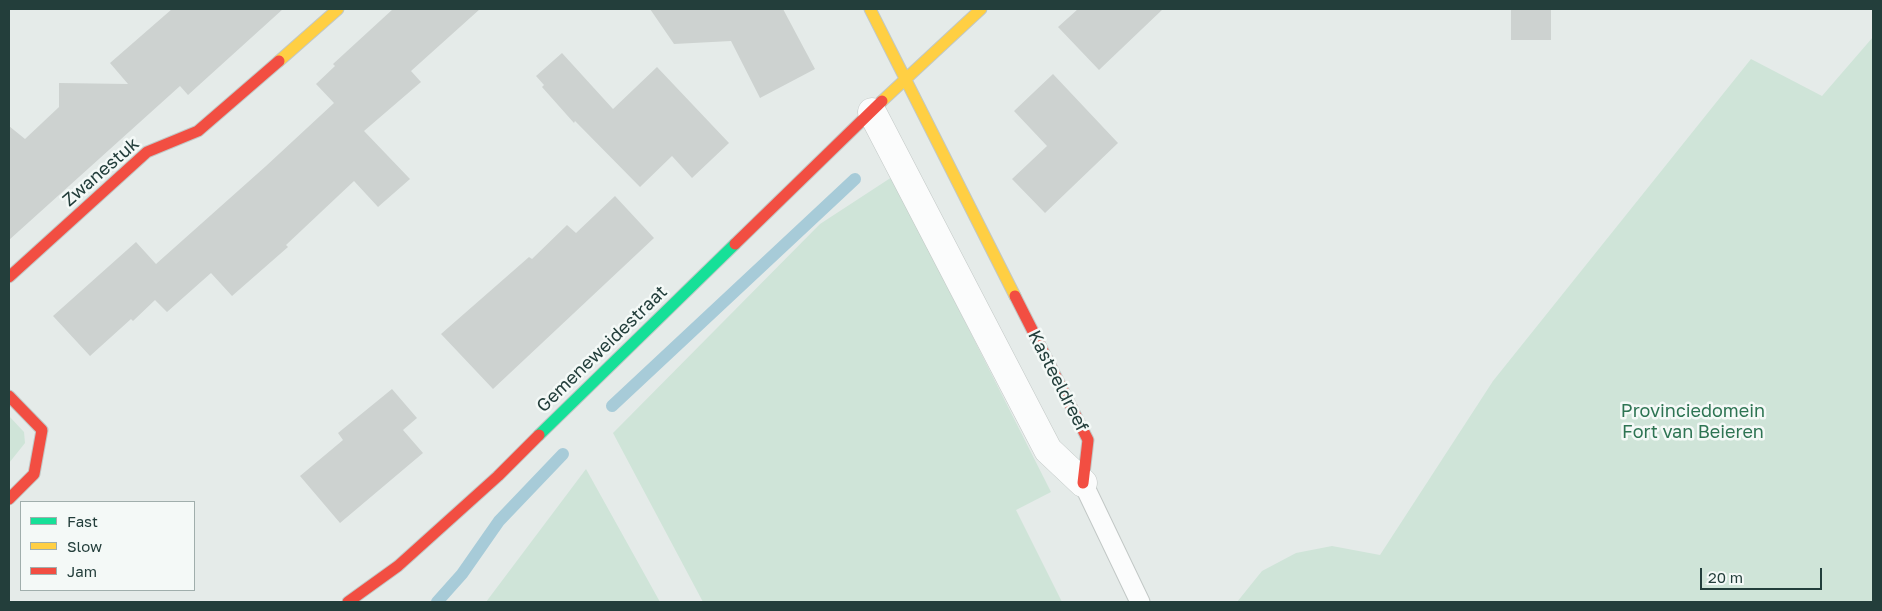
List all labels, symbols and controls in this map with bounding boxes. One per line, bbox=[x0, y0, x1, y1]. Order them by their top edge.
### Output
street label: Zwanestuk bbox=[58, 133, 144, 211]
street label: Gemeneweidestraat bbox=[532, 281, 672, 417]
street label: Kasteeldreef bbox=[1023, 327, 1093, 435]
park label: Provinciedomein Fort van Beieren bbox=[1621, 400, 1765, 442]
legend bbox=[20, 501, 195, 591]
text: Fast bbox=[67, 512, 98, 530]
text: Slow bbox=[67, 537, 102, 555]
scale bar bbox=[1702, 558, 1824, 590]
text: Jam bbox=[67, 562, 97, 580]
text: 20 m bbox=[1708, 568, 1743, 586]

